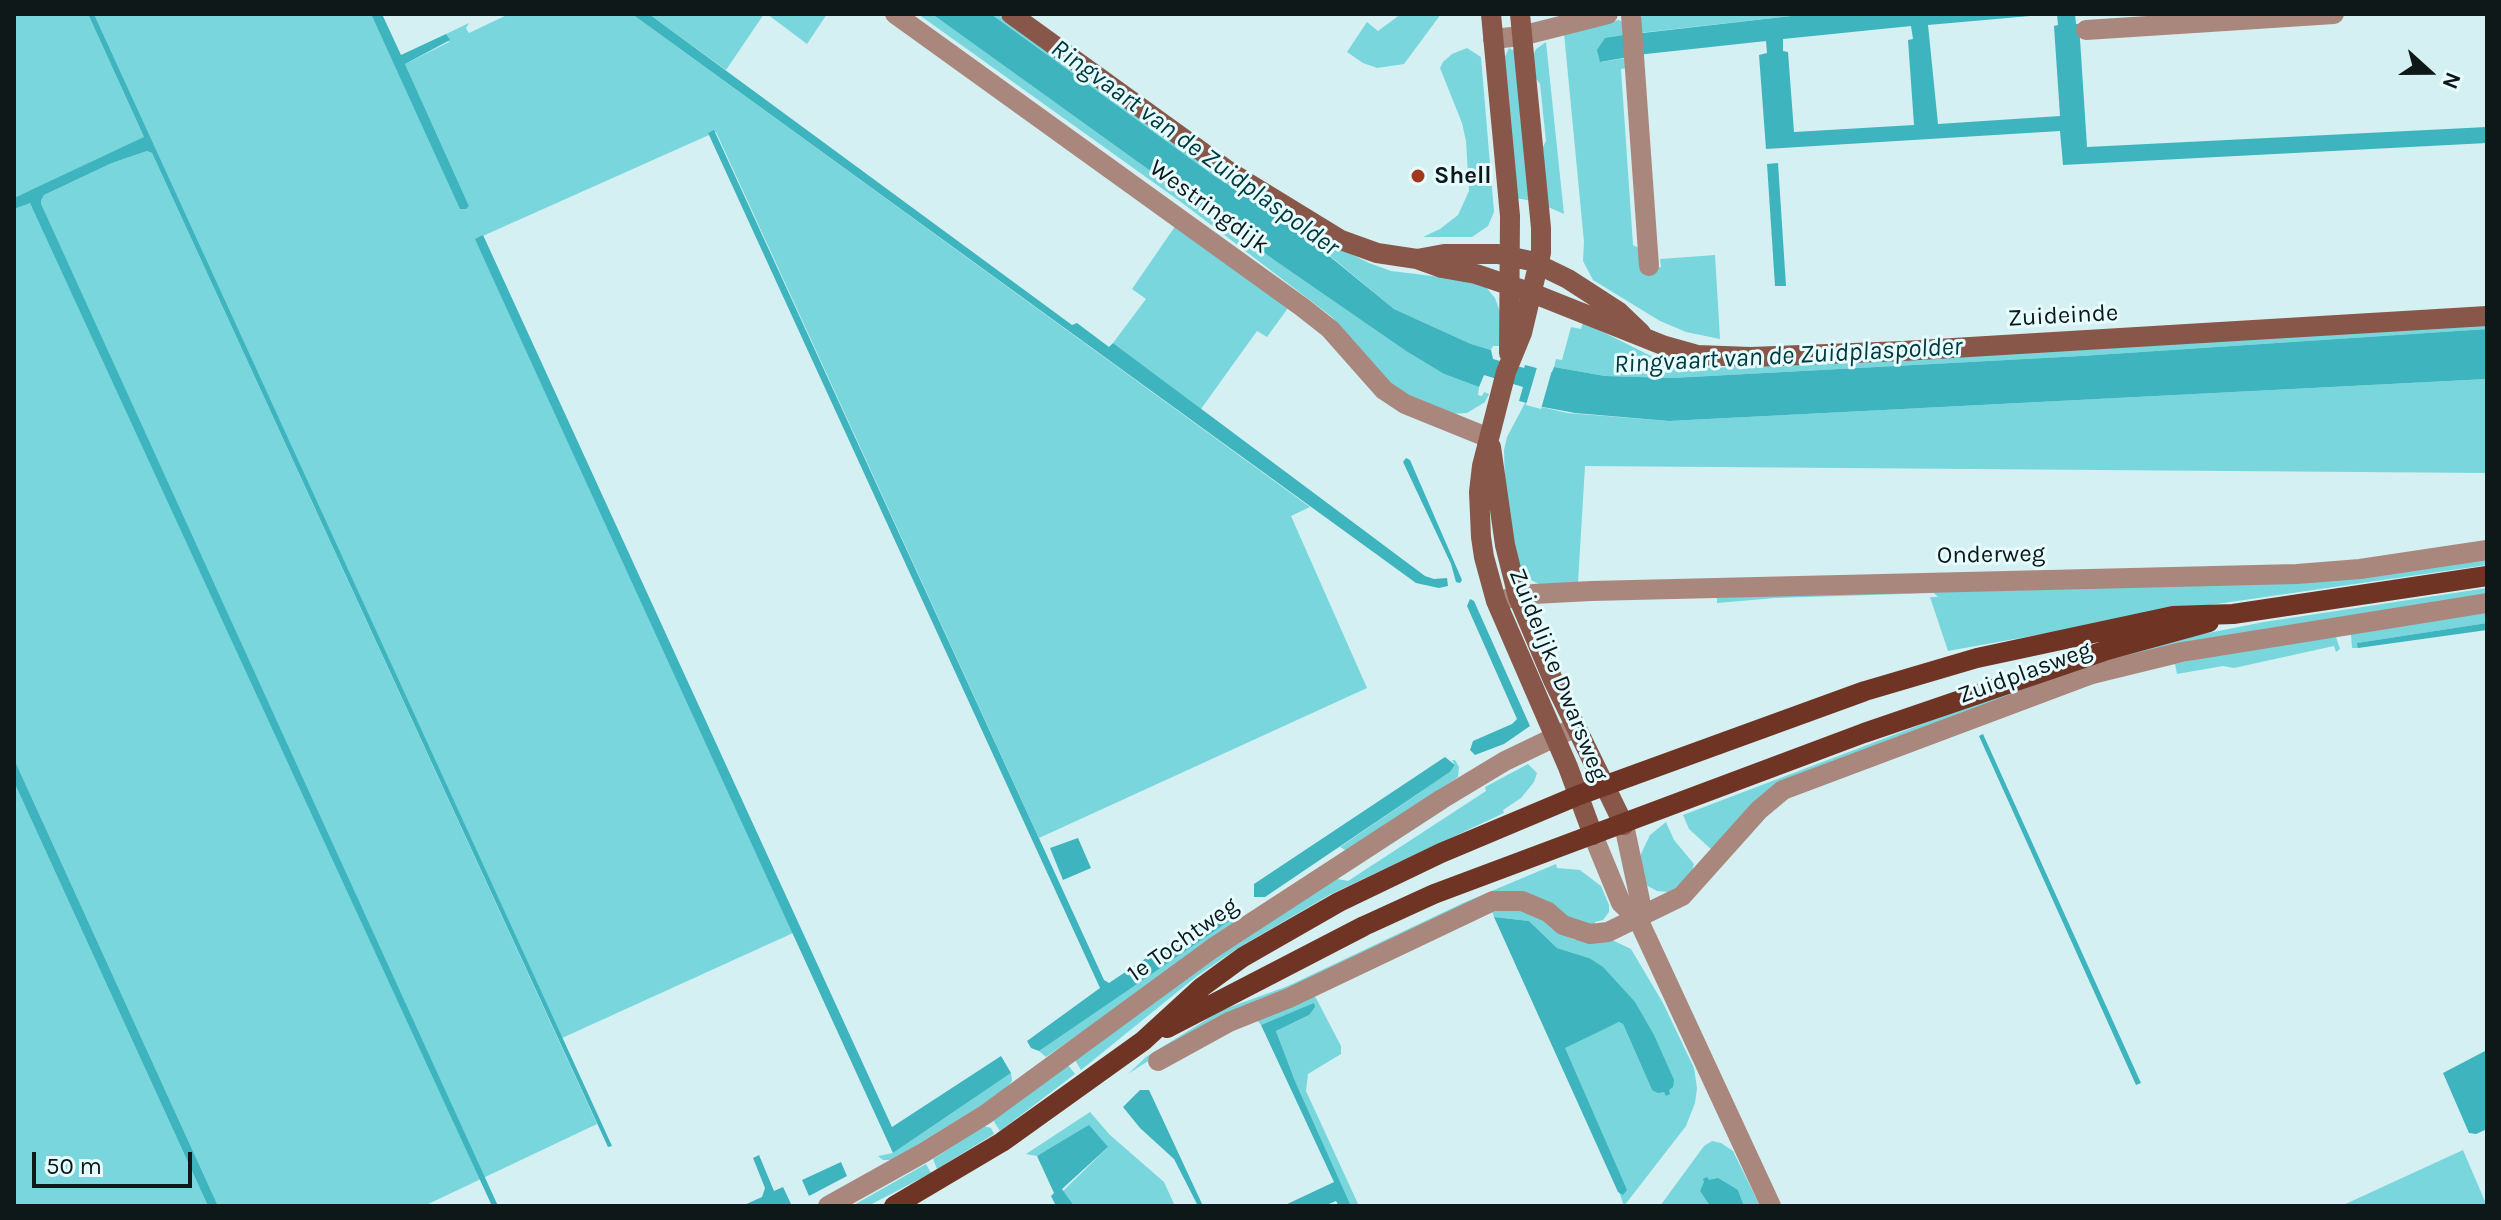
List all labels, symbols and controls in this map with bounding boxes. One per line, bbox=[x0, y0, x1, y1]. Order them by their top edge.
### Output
north arrow bbox=[2389, 32, 2469, 112]
water label: Ringvaart van de Zuidplaspolder bbox=[1045, 33, 1345, 263]
text: N bbox=[2436, 69, 2466, 93]
street label: Westringdijk bbox=[1144, 154, 1274, 260]
place label: Shell bbox=[1434, 162, 1492, 190]
marker: Shell bbox=[1409, 167, 1427, 185]
street label: Zuideinde bbox=[2007, 299, 2119, 333]
water label: Ringvaart van de Zuidplaspolder bbox=[1613, 331, 1963, 381]
street label: Onderweg bbox=[1937, 540, 2045, 570]
street label: Zuidelijke Dwarsweg bbox=[1502, 565, 1614, 785]
street label: Zuidplasweg bbox=[1954, 636, 2096, 710]
street label: 1e Tochtweg bbox=[1122, 891, 1244, 989]
scale bar bbox=[36, 1136, 196, 1186]
text: 50 m bbox=[46, 1152, 102, 1180]

